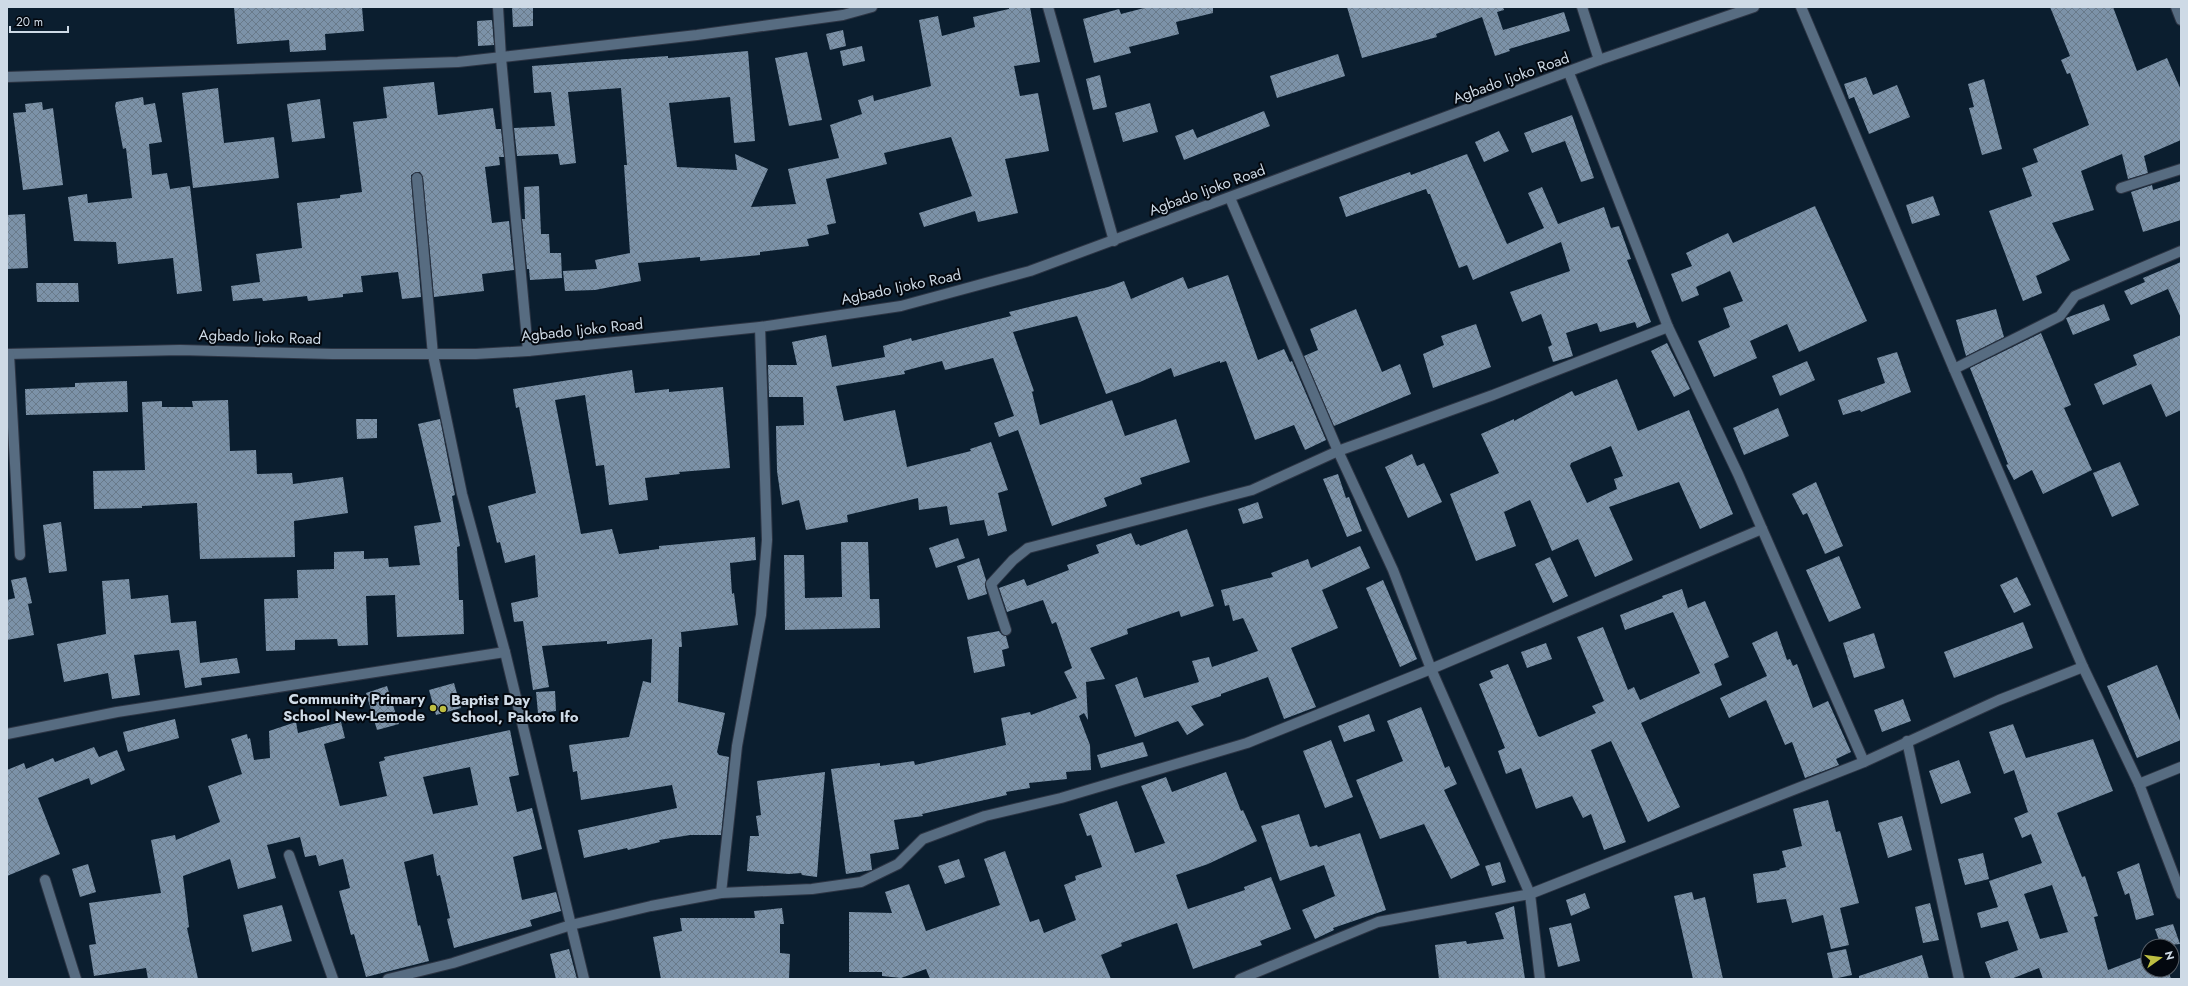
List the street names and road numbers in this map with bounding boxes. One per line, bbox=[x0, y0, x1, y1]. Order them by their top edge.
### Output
street label: Agbado Ijoko Road bbox=[1450, 47, 1572, 109]
street label: Agbado Ijoko Road bbox=[1146, 159, 1268, 221]
street label: Agbado Ijoko Road bbox=[839, 264, 963, 310]
street label: Agbado Ijoko Road bbox=[520, 313, 644, 347]
street label: Agbado Ijoko Road bbox=[198, 324, 322, 350]

